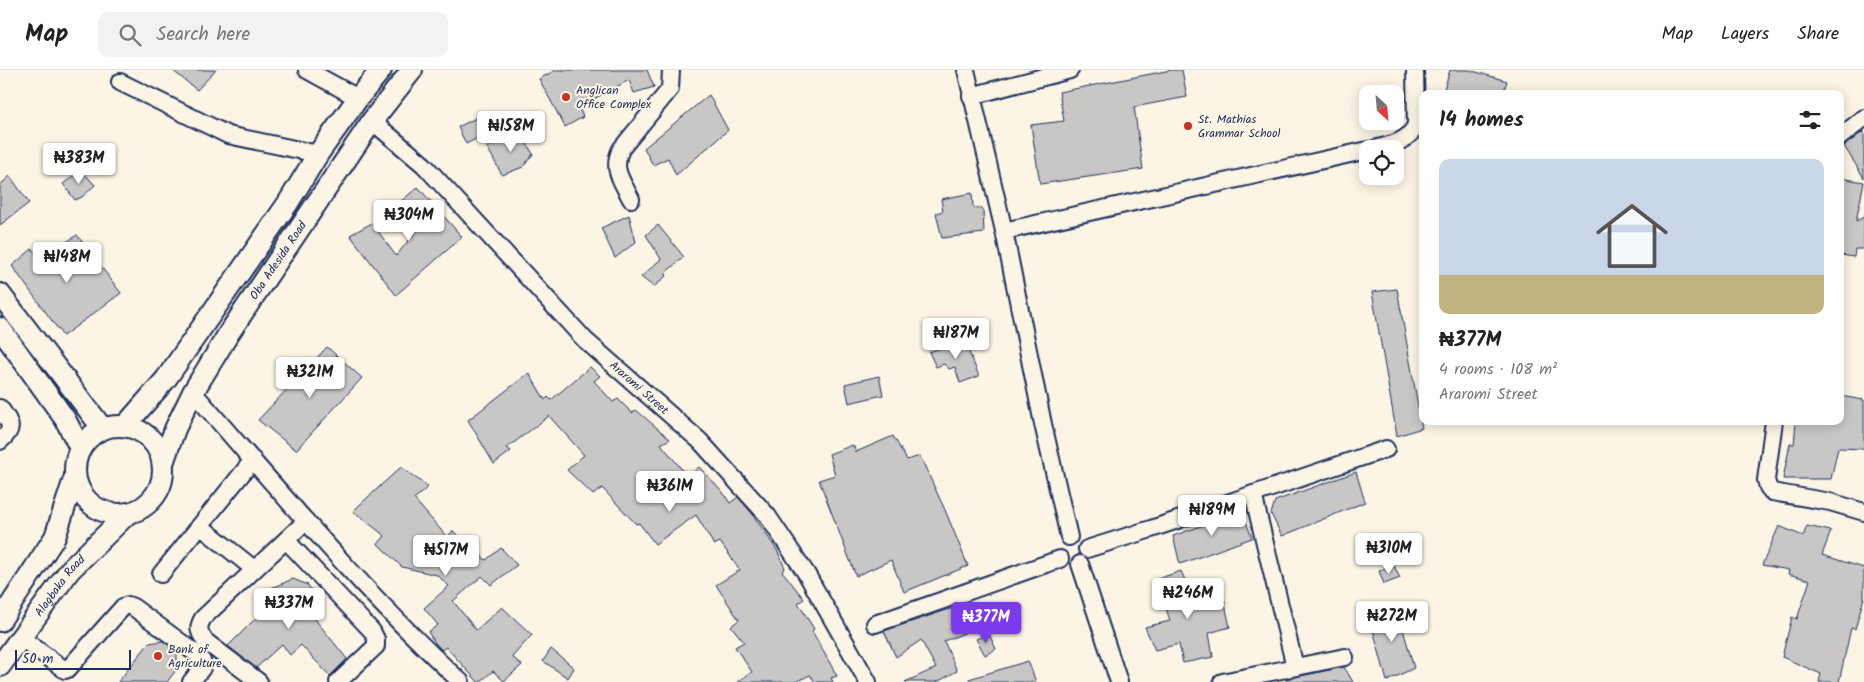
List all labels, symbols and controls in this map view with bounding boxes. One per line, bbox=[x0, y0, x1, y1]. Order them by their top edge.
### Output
search box bbox=[98, 12, 448, 57]
text: Map bbox=[25, 15, 68, 54]
text: Search here bbox=[156, 20, 250, 50]
text: Map bbox=[1662, 20, 1693, 49]
text: Layers bbox=[1721, 20, 1769, 49]
text: Share bbox=[1797, 20, 1839, 49]
icon: search bbox=[116, 21, 144, 49]
place label: Anglican Office Complex bbox=[576, 81, 652, 114]
north arrow bbox=[1359, 85, 1404, 130]
map controls bbox=[1359, 85, 1404, 185]
marker: Anglican Office Complex bbox=[560, 91, 572, 103]
text: 14 homes bbox=[1439, 104, 1524, 137]
icon: filters bbox=[1796, 106, 1824, 134]
place label: St. Mathias Grammar School bbox=[1198, 110, 1280, 143]
pin: ₦158M bbox=[476, 111, 546, 153]
text: ₦158M bbox=[488, 114, 534, 139]
marker: St. Mathias Grammar School bbox=[1182, 120, 1194, 132]
button: locate bbox=[1359, 140, 1404, 185]
pin: ₦383M bbox=[44, 142, 114, 185]
text: ₦383M bbox=[54, 146, 104, 171]
icon: home bbox=[1587, 191, 1677, 281]
pin: ₦304M bbox=[374, 200, 444, 242]
text: ₦304M bbox=[384, 203, 434, 228]
street label: Oba Adesida Road bbox=[245, 217, 312, 304]
pin: ₦148M bbox=[32, 242, 102, 284]
text: ₦148M bbox=[44, 245, 90, 270]
pin: ₦187M bbox=[921, 318, 991, 360]
text: ₦187M bbox=[933, 321, 979, 346]
text: ₦377M bbox=[1439, 324, 1501, 357]
pin: ₦321M bbox=[275, 356, 345, 399]
street label: Araromi Street bbox=[605, 356, 673, 420]
text: 4 rooms · 108 m² bbox=[1439, 357, 1557, 382]
text: ₦321M bbox=[287, 360, 333, 385]
text: Araromi Street bbox=[1439, 382, 1538, 407]
pin: ₦361M bbox=[635, 470, 705, 513]
text: ₦361M bbox=[647, 474, 693, 499]
pin: ₦189M bbox=[1177, 494, 1247, 537]
text: ₦189M bbox=[1189, 498, 1235, 523]
pin: ₦310M bbox=[1354, 532, 1424, 575]
pin: ₦517M bbox=[411, 534, 481, 577]
text: ₦310M bbox=[1366, 536, 1412, 561]
text: ₦517M bbox=[424, 538, 468, 563]
street label: Alagbaka Road bbox=[30, 550, 91, 621]
pin: ₦246M bbox=[1153, 578, 1223, 620]
text: ₦246M bbox=[1163, 581, 1213, 606]
pin: ₦337M bbox=[254, 588, 324, 630]
text: ₦337M bbox=[265, 591, 313, 616]
pin: ₦272M bbox=[1357, 600, 1427, 643]
pin: ₦377M bbox=[951, 602, 1021, 644]
text: ₦272M bbox=[1367, 604, 1417, 629]
text: ₦377M bbox=[962, 605, 1010, 630]
place label: Bank of Agriculture bbox=[168, 640, 222, 673]
scale bar bbox=[15, 647, 131, 670]
text: 50 m bbox=[22, 648, 53, 670]
marker: Bank of Agriculture bbox=[152, 650, 164, 662]

